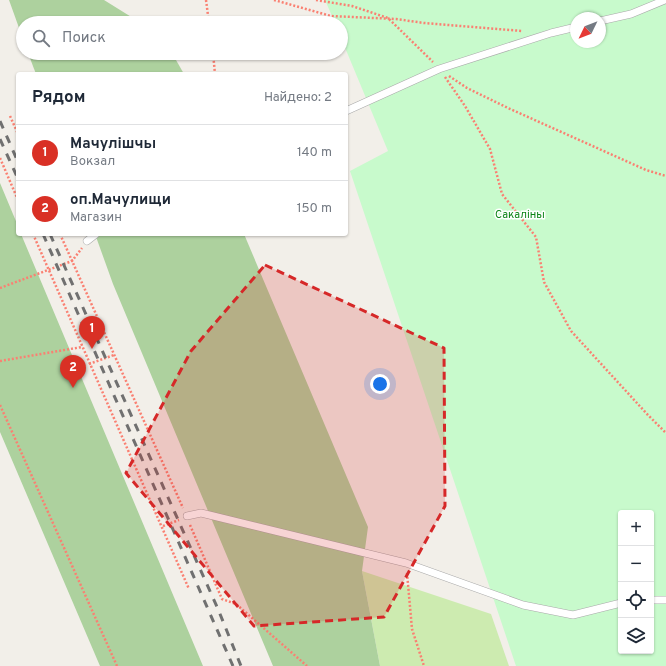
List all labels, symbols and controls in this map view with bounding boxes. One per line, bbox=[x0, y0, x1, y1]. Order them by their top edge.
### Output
north arrow bbox=[570, 12, 606, 48]
search box bbox=[16, 16, 348, 60]
icon: search bbox=[30, 27, 52, 49]
text: Поиск bbox=[62, 29, 106, 48]
text: Рядом bbox=[32, 87, 85, 109]
text: Найдено: 2 bbox=[264, 90, 332, 106]
text: Мачулішчы bbox=[70, 135, 156, 154]
text: 1 bbox=[42, 145, 48, 161]
text: 140 m bbox=[297, 145, 332, 161]
text: Вокзал bbox=[70, 154, 115, 170]
text: оп.Мачулищи bbox=[70, 191, 171, 210]
text: 2 bbox=[41, 201, 49, 217]
text: 150 m bbox=[297, 201, 332, 217]
park label: Сакаліны bbox=[495, 208, 545, 222]
text: Магазин bbox=[70, 210, 122, 226]
pin: 1 bbox=[79, 316, 105, 349]
pin: 2 bbox=[60, 355, 86, 388]
your location bbox=[370, 374, 390, 394]
map controls bbox=[618, 510, 654, 654]
button: + bbox=[618, 510, 654, 546]
button: − bbox=[618, 546, 654, 582]
button: locate bbox=[618, 582, 654, 618]
button: layers bbox=[618, 618, 654, 654]

